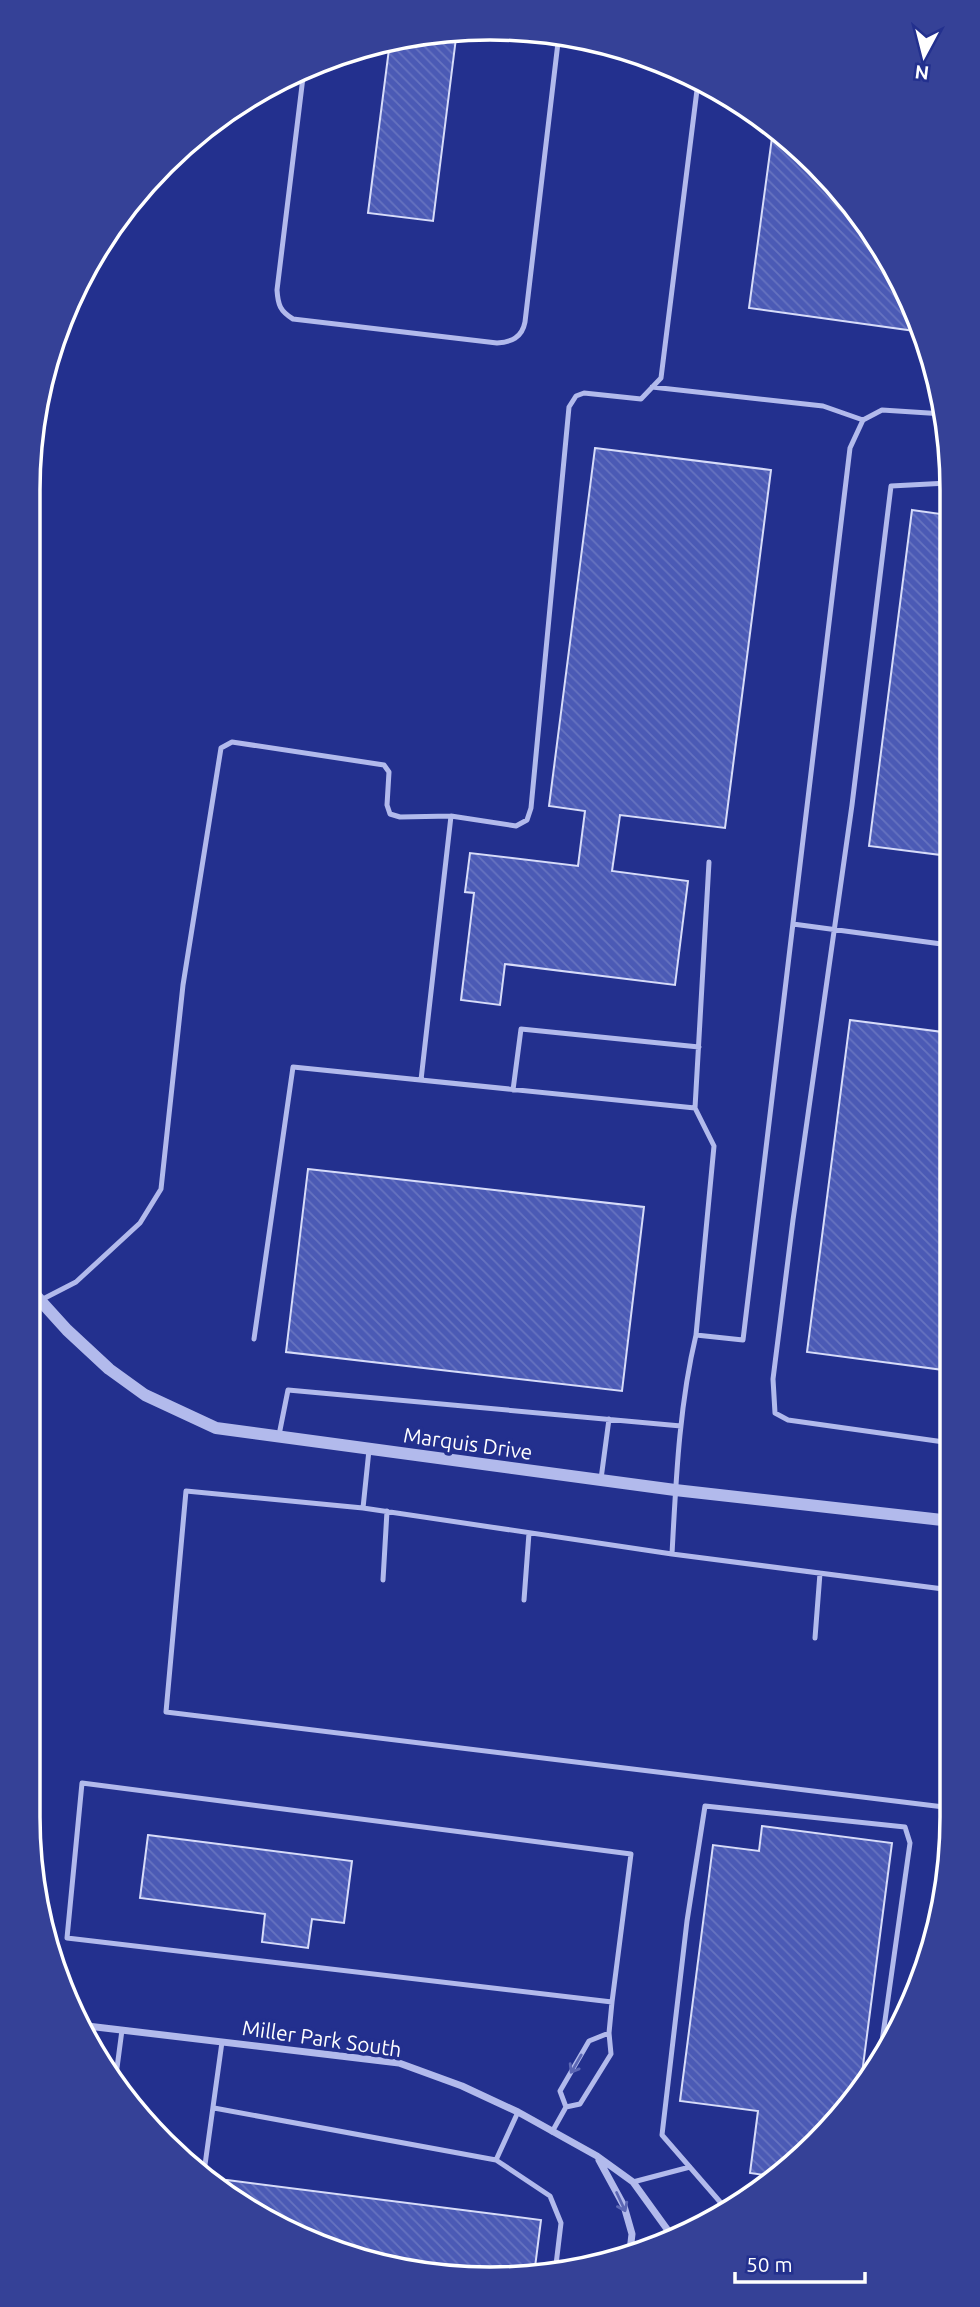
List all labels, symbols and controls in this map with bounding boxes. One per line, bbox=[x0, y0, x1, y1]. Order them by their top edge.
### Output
north arrow bbox=[889, 21, 959, 91]
text: N bbox=[914, 61, 930, 85]
street label: Marquis Drive bbox=[402, 1422, 534, 1464]
street label: Miller Park South bbox=[241, 2015, 403, 2061]
one-way arrow bbox=[569, 2054, 583, 2074]
one-way arrow bbox=[614, 2191, 628, 2212]
scale bar bbox=[735, 2240, 864, 2284]
text: 50 m bbox=[746, 2252, 793, 2276]

